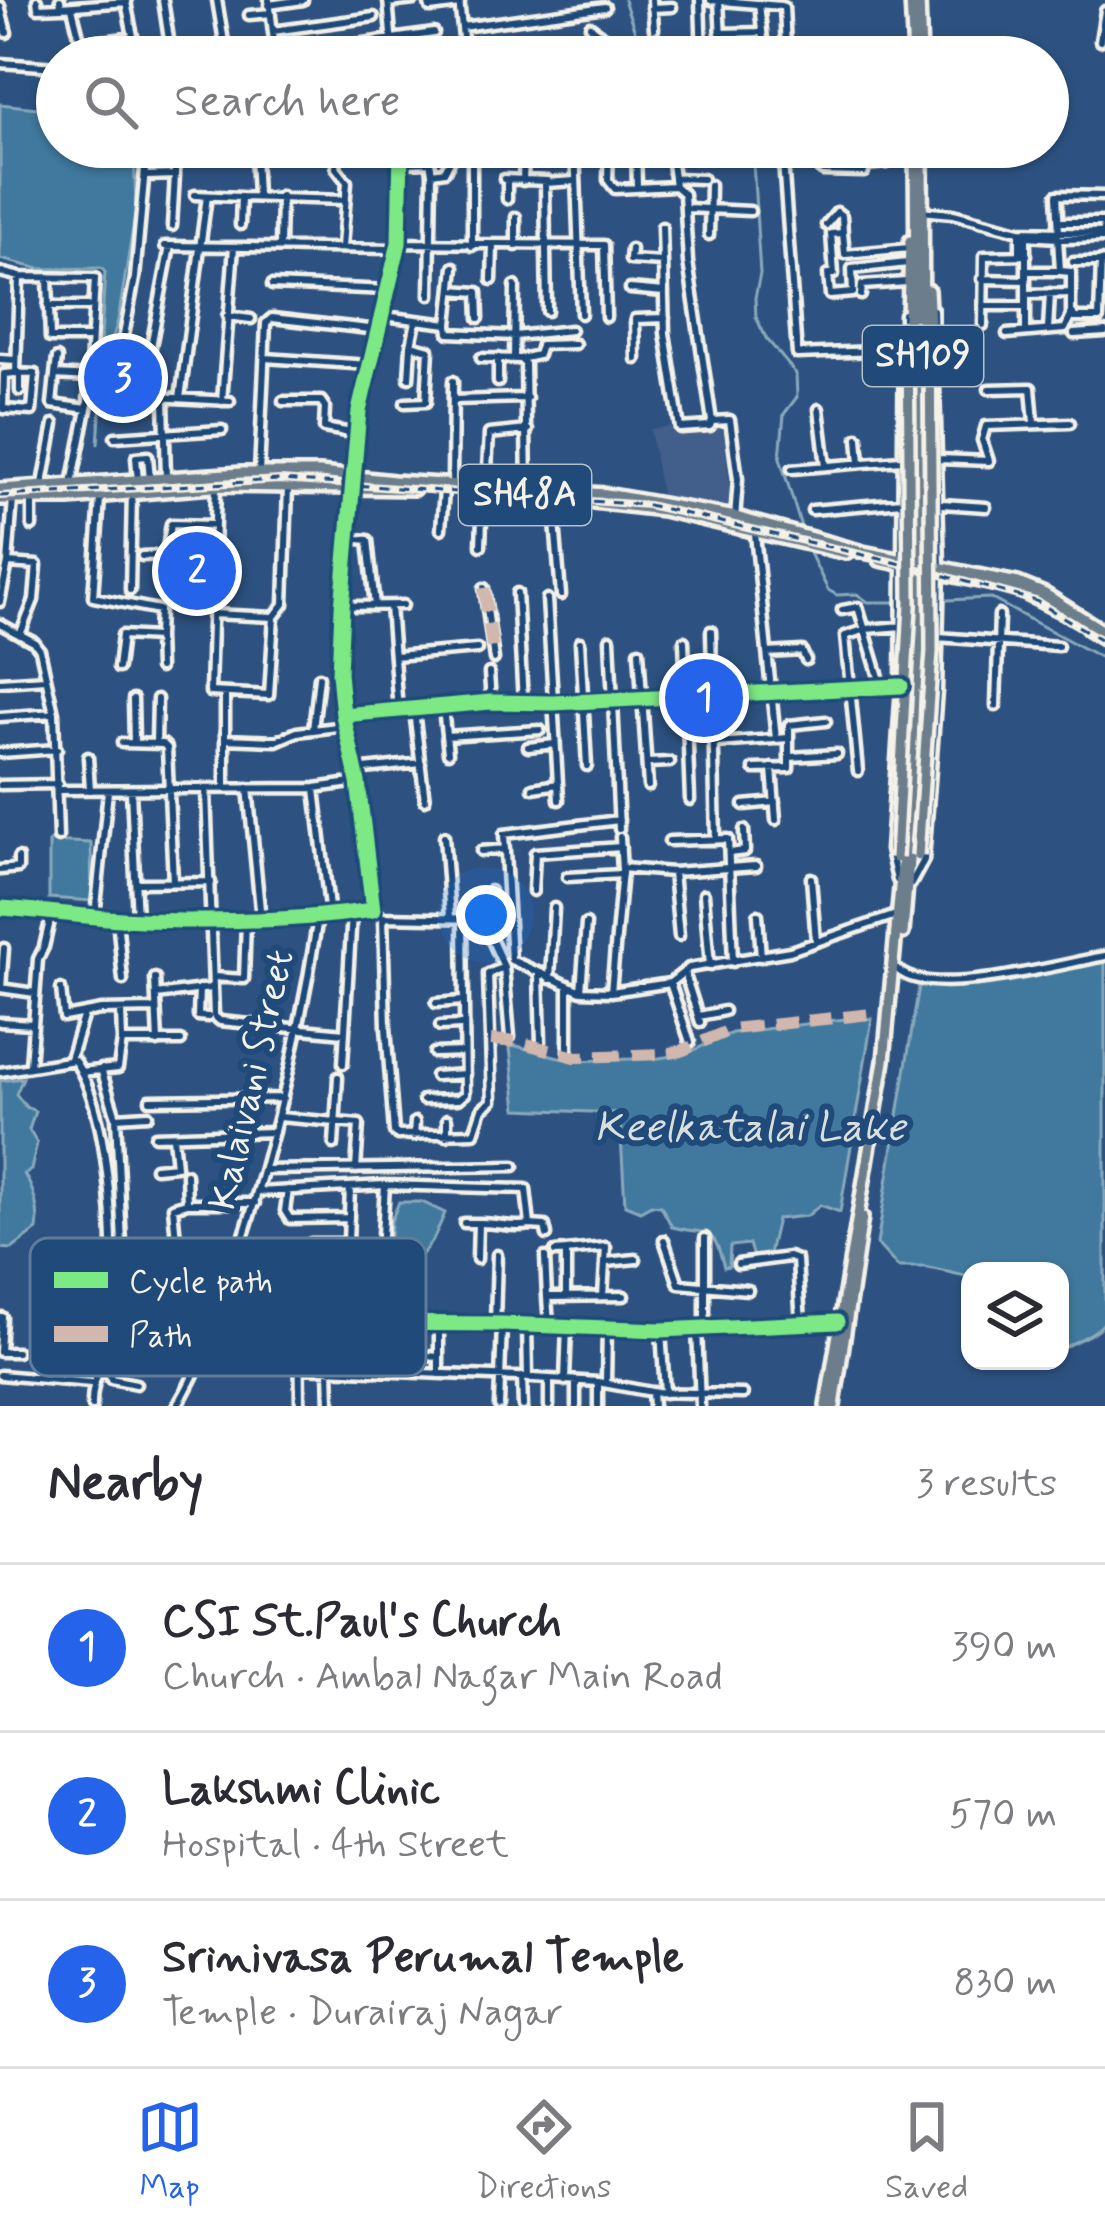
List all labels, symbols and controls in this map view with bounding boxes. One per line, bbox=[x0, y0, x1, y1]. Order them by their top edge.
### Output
search box bbox=[36, 36, 1069, 168]
icon: search bbox=[78, 69, 144, 135]
text: Search here bbox=[174, 73, 401, 132]
road number: SH109 bbox=[863, 326, 983, 386]
pin: 3 bbox=[84, 333, 162, 423]
road number: SH48A bbox=[459, 465, 591, 525]
pin: 2 bbox=[158, 526, 236, 616]
pin: 1 bbox=[665, 653, 743, 743]
your location bbox=[456, 885, 516, 945]
street label: Kalaivani Street bbox=[198, 945, 308, 1215]
water label: Keelkatalai Lake bbox=[594, 1101, 908, 1156]
legend bbox=[30, 1238, 426, 1376]
text: Cycle path bbox=[129, 1261, 273, 1305]
map controls bbox=[961, 1262, 1069, 1370]
button: layers bbox=[961, 1262, 1069, 1370]
text: Path bbox=[129, 1315, 192, 1359]
text: Nearby bbox=[48, 1451, 203, 1517]
text: 3 results bbox=[916, 1459, 1057, 1510]
text: CSI St.Paul's Church bbox=[162, 1593, 562, 1652]
text: 1 bbox=[78, 1622, 96, 1673]
text: 390 m bbox=[951, 1622, 1057, 1673]
text: Church · Ambal Nagar Main Road bbox=[162, 1652, 723, 1703]
text: Lakshmi Clinic bbox=[162, 1761, 440, 1820]
text: 2 bbox=[77, 1790, 97, 1841]
text: 570 m bbox=[949, 1790, 1057, 1841]
text: Hospital · 4th Street bbox=[162, 1820, 509, 1871]
text: Srinivasa Perumal Temple bbox=[162, 1929, 684, 1988]
text: 3 bbox=[78, 1958, 96, 2009]
text: 830 m bbox=[953, 1958, 1057, 2009]
text: Temple · Durairaj Nagar bbox=[162, 1988, 563, 2039]
tab: Map bbox=[137, 2094, 203, 2210]
tab: Directions bbox=[476, 2094, 612, 2210]
tab: Saved bbox=[885, 2094, 968, 2210]

